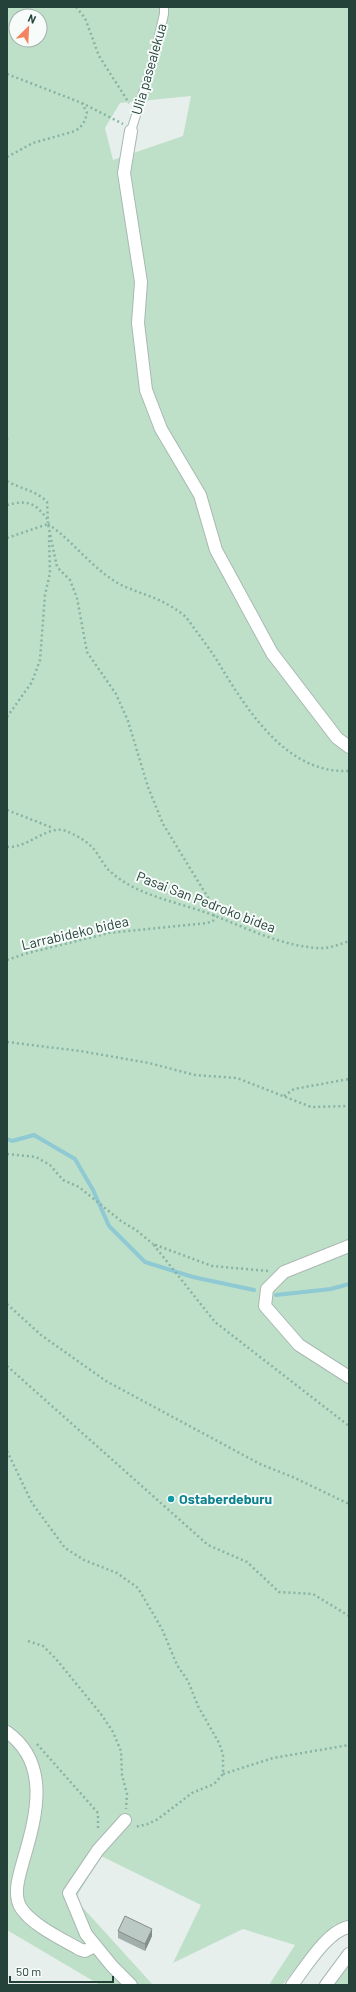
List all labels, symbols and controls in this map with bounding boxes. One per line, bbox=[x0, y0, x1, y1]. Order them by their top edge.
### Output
north arrow bbox=[8, 8, 48, 48]
text: N bbox=[26, 11, 38, 26]
street label: Ulia pasealekua bbox=[127, 21, 170, 117]
street label: Pasai San Pedroko bidea bbox=[134, 867, 278, 936]
street label: Larrabideko bidea bbox=[20, 912, 130, 953]
place label: Ostaberdeburu bbox=[179, 1490, 272, 1507]
marker: Ostaberdeburu bbox=[166, 1494, 176, 1504]
scale bar bbox=[10, 1958, 113, 1984]
text: 50 m bbox=[16, 1964, 41, 1978]

